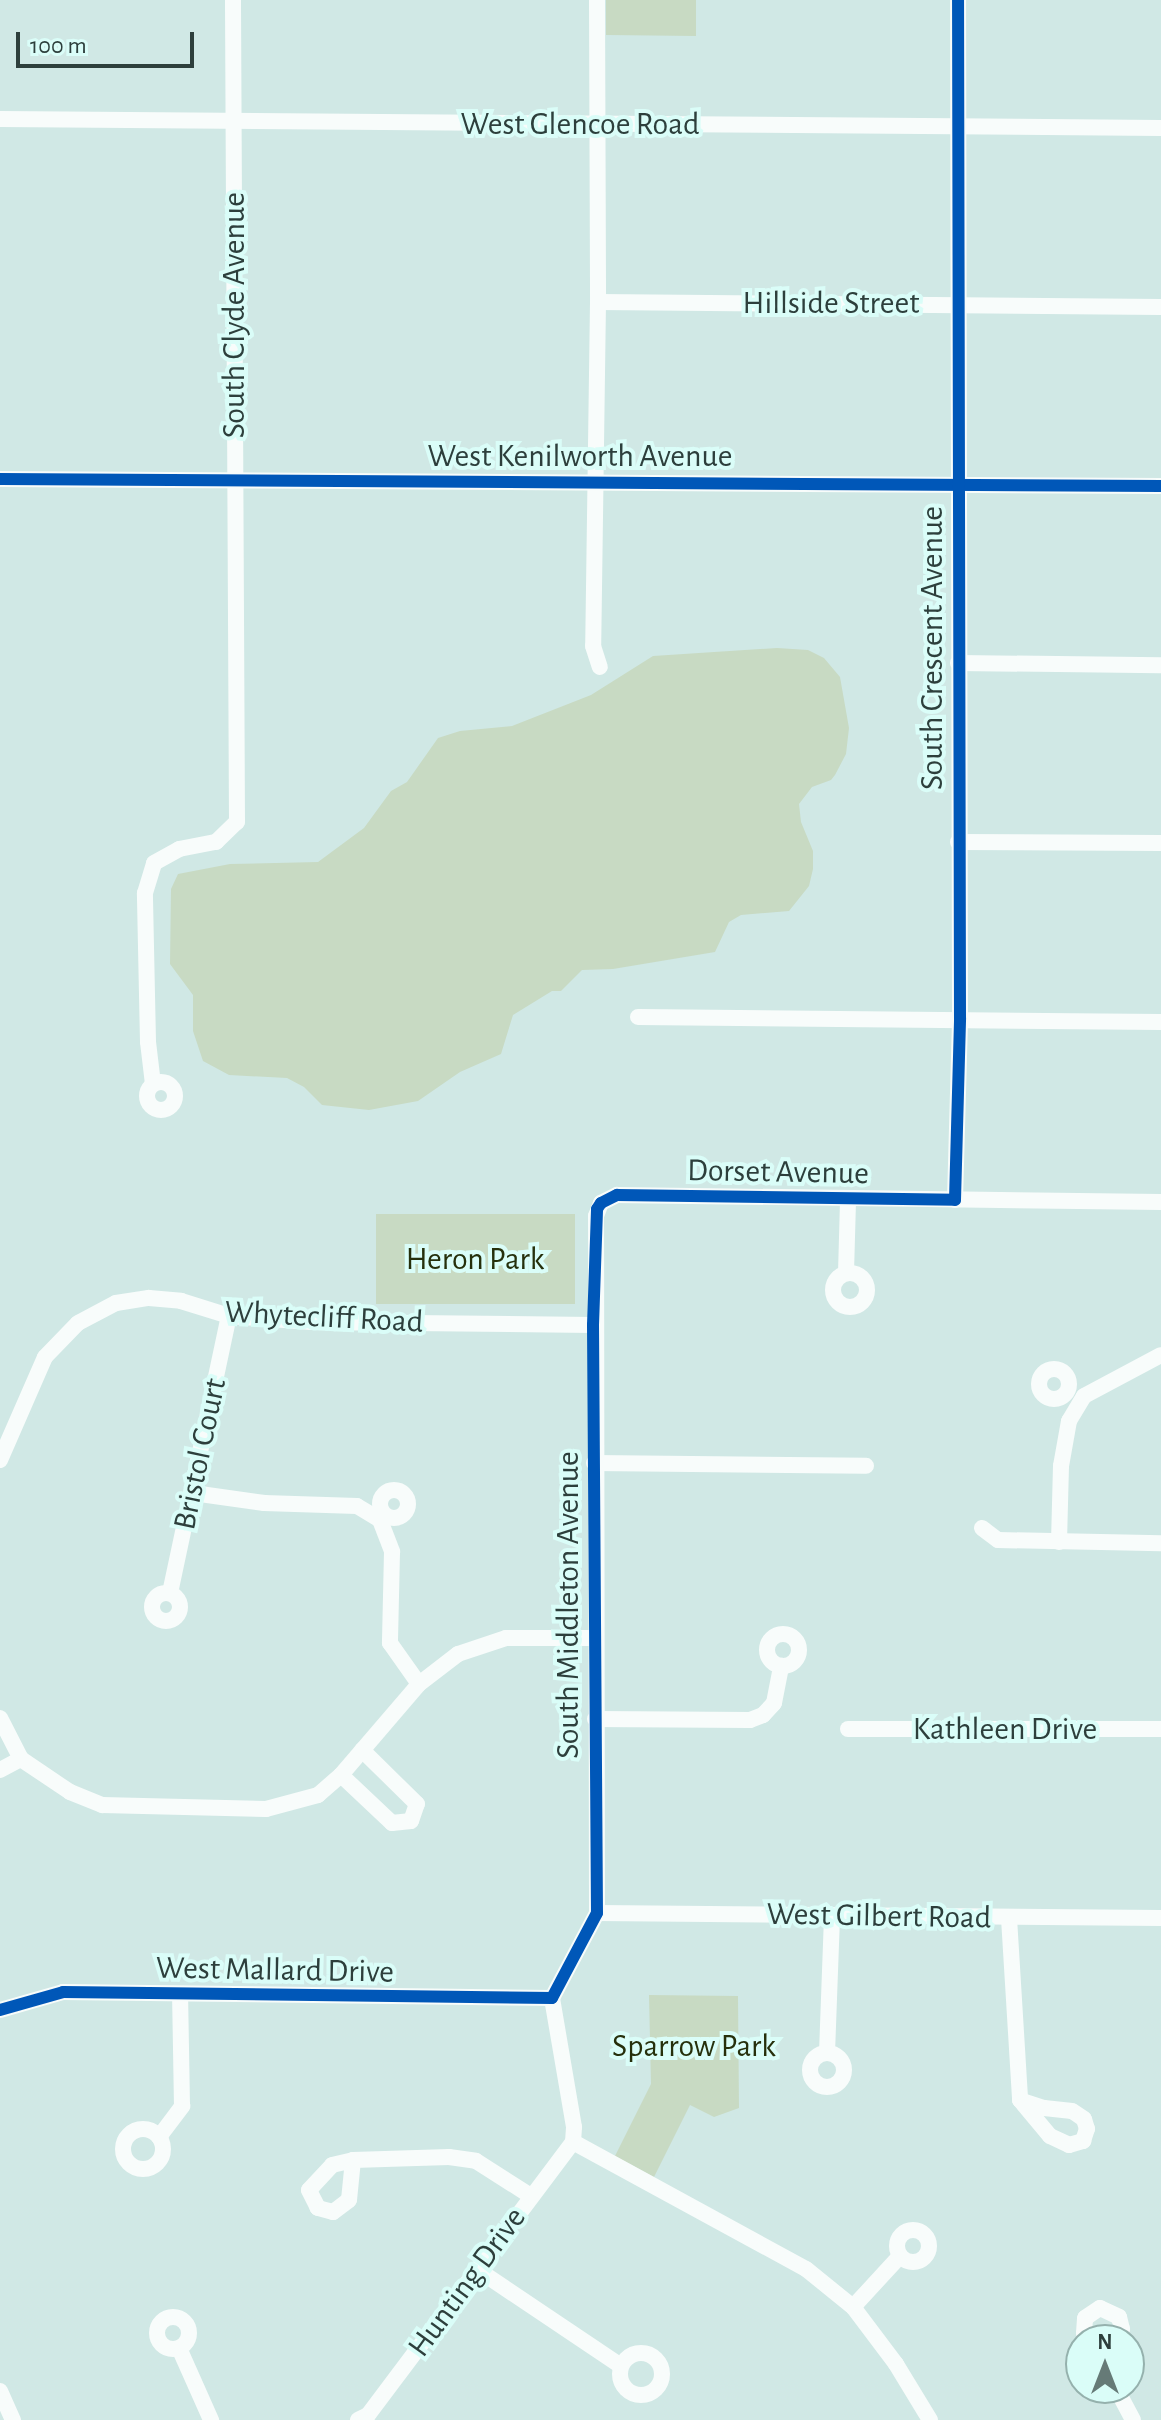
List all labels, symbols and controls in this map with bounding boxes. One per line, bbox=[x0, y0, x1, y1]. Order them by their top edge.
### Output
scale bar bbox=[20, 16, 198, 66]
text: 100 m bbox=[30, 34, 87, 58]
street label: West Glencoe Road bbox=[460, 105, 700, 143]
street label: South Clyde Avenue bbox=[215, 192, 253, 438]
street label: Hillside Street bbox=[743, 284, 919, 322]
street label: West Kenilworth Avenue bbox=[427, 437, 733, 475]
street label: South Crescent Avenue bbox=[913, 506, 951, 790]
street label: Dorset Avenue bbox=[687, 1151, 869, 1193]
park label: Heron Park bbox=[406, 1240, 544, 1278]
street label: Whytecliff Road bbox=[224, 1293, 424, 1341]
street label: Bristol Court bbox=[165, 1375, 235, 1533]
street label: South Middleton Avenue bbox=[549, 1451, 587, 1759]
street label: Kathleen Drive bbox=[913, 1710, 1097, 1748]
street label: West Gilbert Road bbox=[766, 1895, 992, 1937]
street label: West Mallard Drive bbox=[156, 1949, 394, 1991]
park label: Sparrow Park bbox=[612, 2027, 776, 2065]
street label: Hunting Drive bbox=[400, 2200, 534, 2364]
north arrow bbox=[1065, 2324, 1145, 2404]
text: N bbox=[1097, 2331, 1113, 2353]

